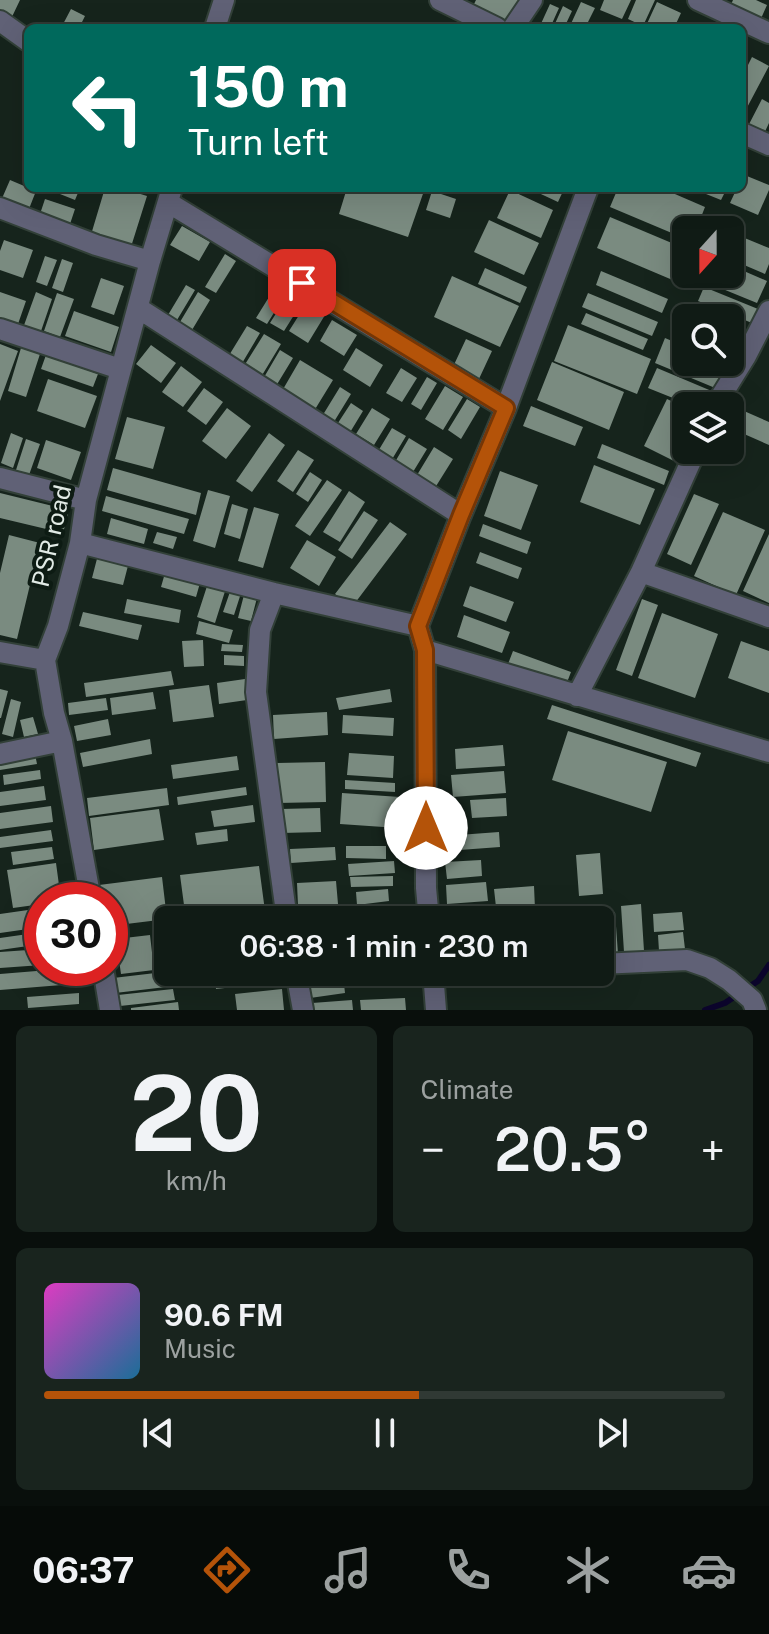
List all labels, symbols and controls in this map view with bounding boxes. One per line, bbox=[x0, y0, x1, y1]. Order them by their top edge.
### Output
text: 150 m bbox=[188, 54, 349, 120]
icon: left bbox=[56, 56, 160, 160]
text: Turn left bbox=[188, 121, 329, 163]
north arrow bbox=[672, 216, 744, 288]
map controls bbox=[672, 216, 744, 464]
pin bbox=[268, 249, 336, 317]
icon: arrive bbox=[280, 261, 324, 305]
button: search bbox=[672, 304, 744, 376]
button: layers bbox=[672, 392, 744, 464]
street label: PSR road bbox=[26, 482, 76, 590]
position arrow bbox=[384, 786, 468, 870]
speed limit sign: 30 bbox=[24, 882, 128, 986]
text: 06:38 · 1 min · 230 m bbox=[240, 928, 528, 964]
text: 20 bbox=[130, 1052, 263, 1174]
text: Climate bbox=[421, 1074, 514, 1105]
text: 20.5° bbox=[494, 1114, 651, 1185]
text: − bbox=[421, 1124, 445, 1176]
text: + bbox=[701, 1124, 725, 1176]
text: km/h bbox=[166, 1165, 227, 1196]
text: 90.6 FM bbox=[164, 1297, 284, 1333]
text: Music bbox=[164, 1333, 236, 1364]
icon: previous bbox=[136, 1411, 180, 1455]
icon: pause bbox=[363, 1411, 407, 1455]
icon: next bbox=[590, 1411, 634, 1455]
icon: directions bbox=[199, 1542, 255, 1598]
icon: music bbox=[320, 1542, 376, 1598]
icon: phone bbox=[440, 1542, 496, 1598]
icon: climate bbox=[560, 1542, 616, 1598]
icon: car bbox=[681, 1542, 737, 1598]
text: 06:37 bbox=[32, 1549, 135, 1591]

